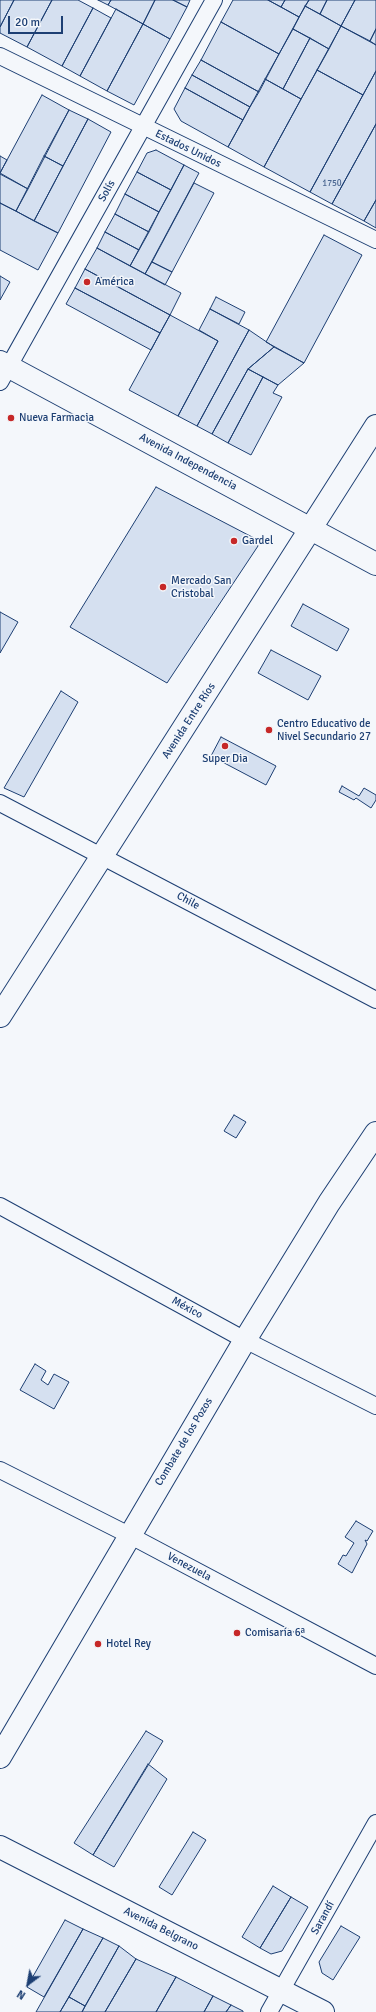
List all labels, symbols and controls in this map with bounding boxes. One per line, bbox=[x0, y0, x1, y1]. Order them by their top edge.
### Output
scale bar bbox=[10, 8, 65, 34]
text: 20 m bbox=[15, 15, 40, 30]
street label: Estados Unidos bbox=[153, 127, 223, 171]
street label: Solís bbox=[96, 178, 118, 204]
house number: 1750 bbox=[322, 179, 342, 189]
place label: América bbox=[95, 275, 134, 289]
marker: América bbox=[82, 277, 92, 287]
place label: Nueva Farmacia bbox=[19, 411, 94, 425]
marker: Nueva Farmacia bbox=[6, 413, 16, 423]
street label: Avenida Independencia bbox=[137, 431, 239, 493]
place label: Gardel bbox=[242, 534, 273, 548]
marker: Gardel bbox=[229, 536, 239, 546]
place label: Mercado San Cristobal bbox=[171, 574, 232, 600]
marker: Mercado San Cristobal bbox=[158, 582, 168, 592]
street label: Avenida Entre Ríos bbox=[160, 681, 218, 761]
place label: Centro Educativo de Nivel Secundario 27 bbox=[277, 717, 371, 743]
marker: Centro Educativo de Nivel Secundario 27 bbox=[264, 725, 274, 735]
marker: Super Dia bbox=[220, 741, 230, 751]
place label: Super Dia bbox=[202, 752, 248, 766]
street label: Chile bbox=[174, 889, 202, 913]
street label: México bbox=[169, 1294, 205, 1322]
street label: Combate de los Pozos bbox=[152, 1395, 216, 1489]
street label: Venezuela bbox=[165, 1550, 213, 1584]
place label: Comisaría 6ª bbox=[245, 1626, 305, 1640]
marker: Comisaría 6ª bbox=[232, 1628, 242, 1638]
place label: Hotel Rey bbox=[106, 1637, 151, 1651]
marker: Hotel Rey bbox=[93, 1639, 103, 1649]
street label: Sarandí bbox=[308, 1899, 338, 1937]
street label: Avenida Belgrano bbox=[121, 1904, 201, 1954]
north arrow bbox=[8, 1964, 48, 2004]
text: N bbox=[15, 1987, 28, 2002]

